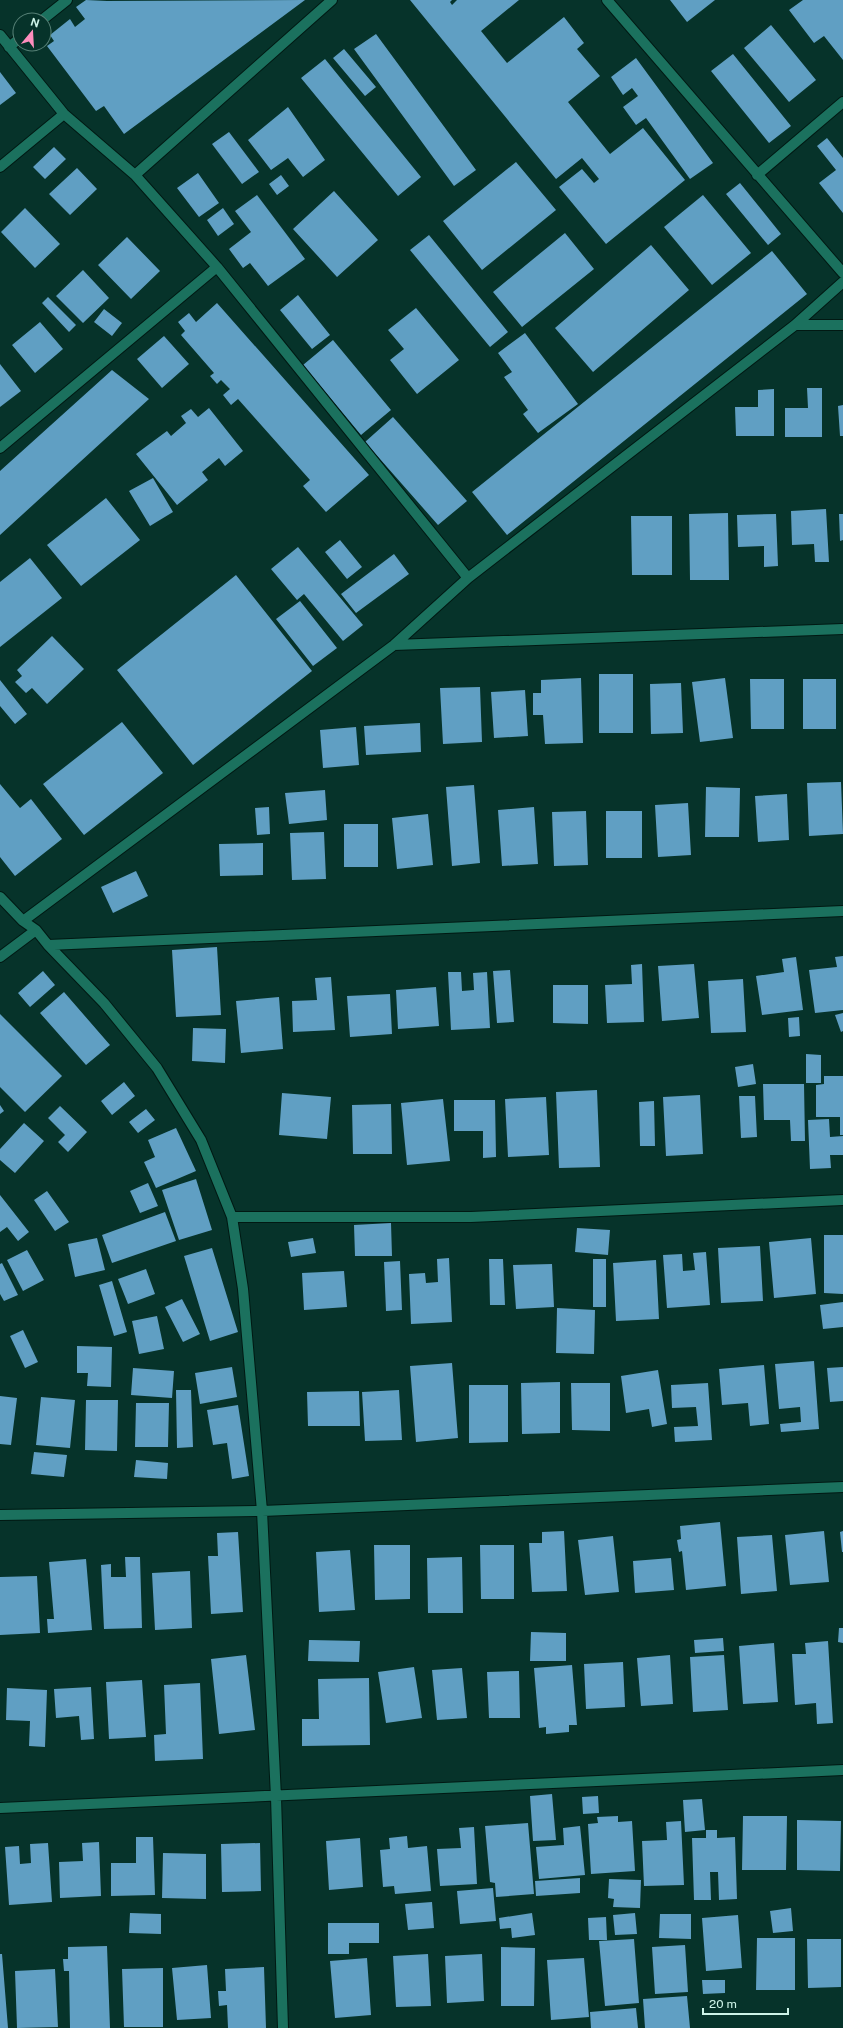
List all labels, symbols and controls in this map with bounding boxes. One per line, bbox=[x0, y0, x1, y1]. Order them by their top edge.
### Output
north arrow bbox=[12, 12, 52, 52]
text: N bbox=[29, 15, 41, 30]
scale bar bbox=[703, 1990, 788, 2016]
text: 20 m bbox=[709, 1997, 737, 2011]

